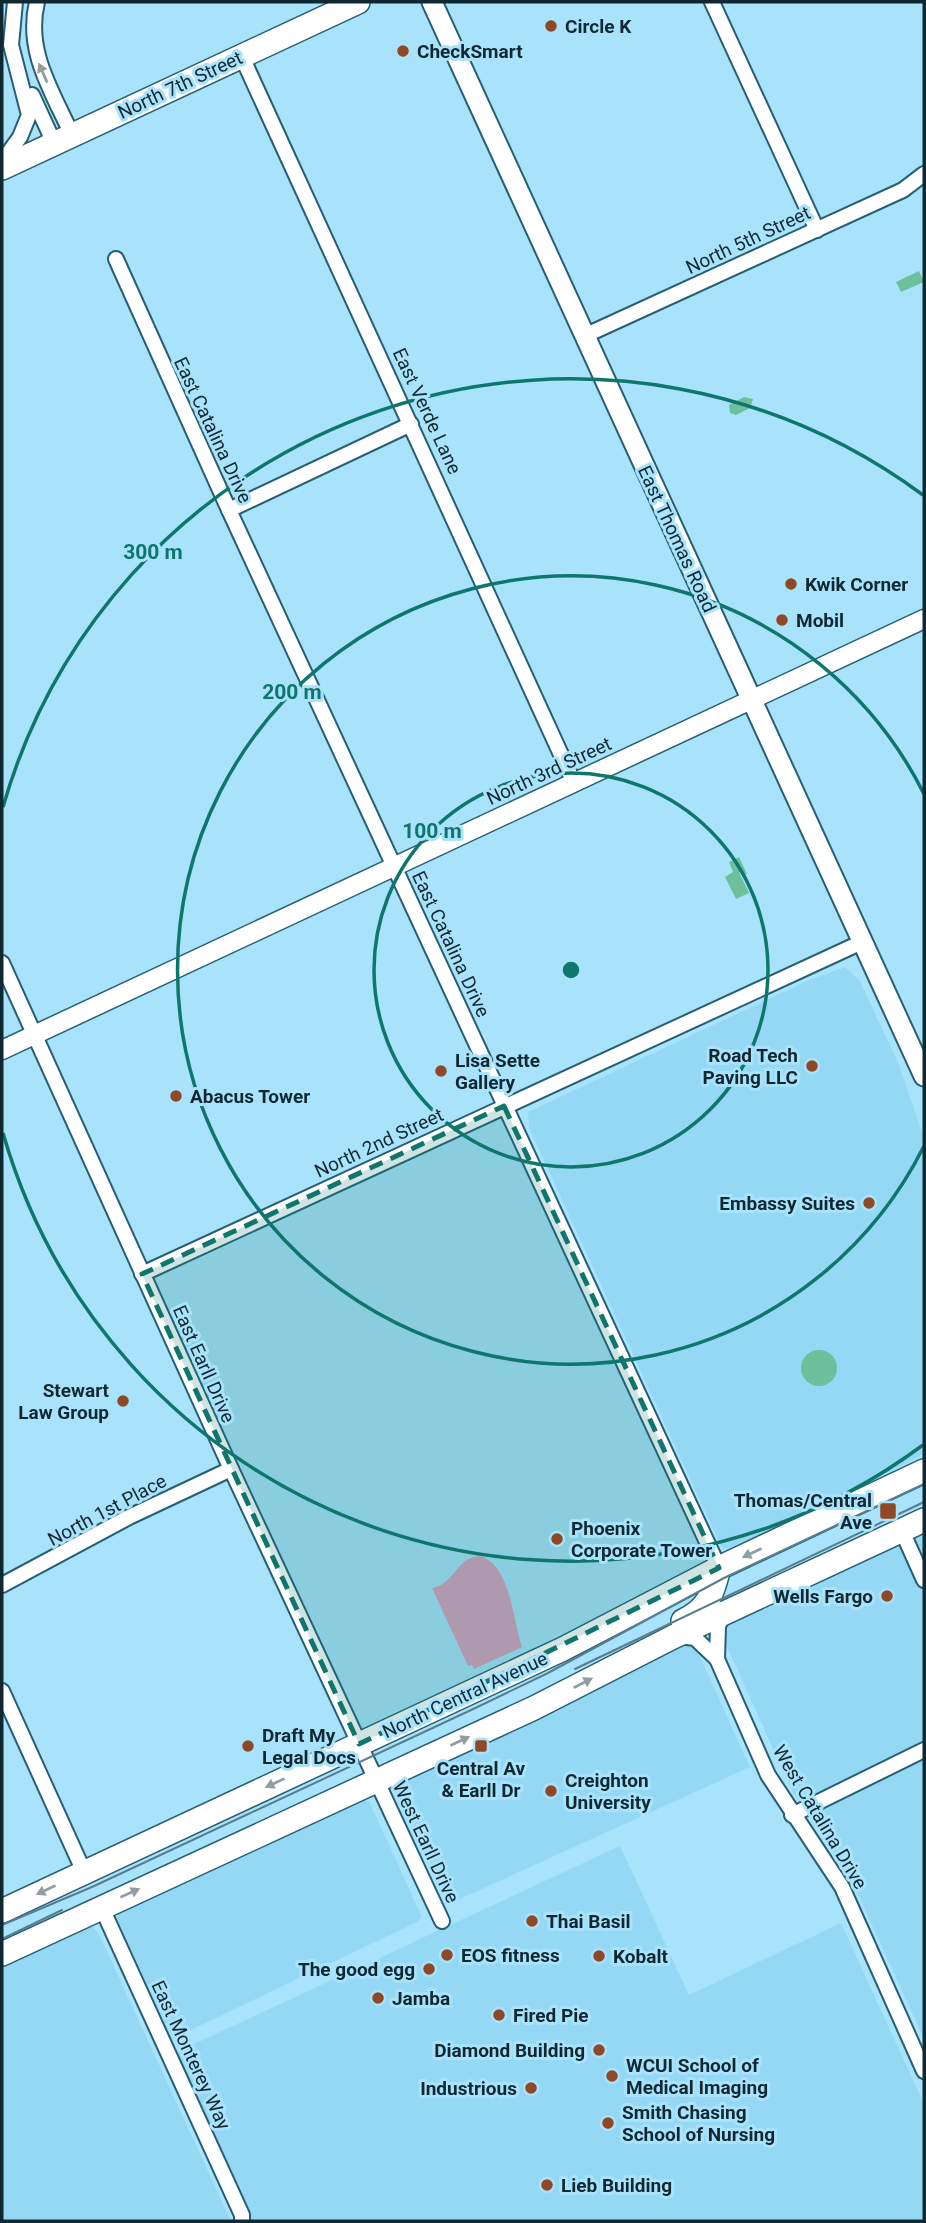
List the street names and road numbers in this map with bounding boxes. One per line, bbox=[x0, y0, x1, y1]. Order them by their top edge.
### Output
street label: North 7th Street bbox=[114, 46, 246, 124]
street label: North 5th Street bbox=[682, 201, 814, 279]
street label: East Verde Lane bbox=[388, 344, 466, 478]
street label: East Catalina Drive bbox=[169, 353, 257, 507]
street label: East Thomas Road bbox=[633, 462, 721, 616]
street label: North 3rd Street bbox=[483, 732, 615, 810]
street label: East Catalina Drive bbox=[407, 867, 495, 1021]
street label: North 2nd Street bbox=[311, 1103, 447, 1183]
street label: East Earll Drive bbox=[168, 1302, 240, 1426]
street label: North 1st Place bbox=[44, 1469, 170, 1551]
street label: North Central Avenue bbox=[379, 1647, 551, 1743]
street label: West Catalina Drive bbox=[768, 1741, 872, 1893]
street label: West Earll Drive bbox=[388, 1778, 464, 1906]
street label: East Monterey Way bbox=[146, 1977, 236, 2133]

